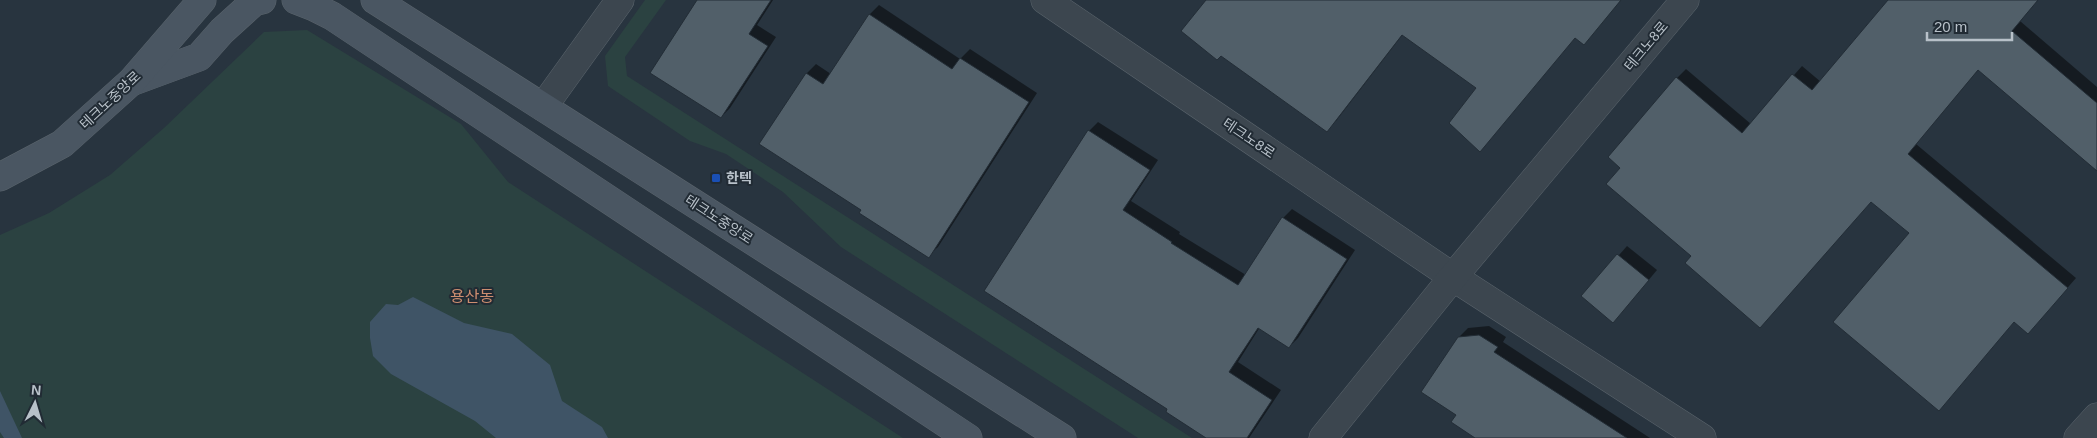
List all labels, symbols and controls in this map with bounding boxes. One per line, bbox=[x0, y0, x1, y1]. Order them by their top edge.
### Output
scale bar bbox=[1927, 10, 2012, 42]
street label: 테크노8로 bbox=[1621, 18, 1671, 74]
text: 20 m bbox=[1934, 18, 1967, 35]
street label: 테크노중앙로 bbox=[76, 68, 144, 132]
street label: 테크노8로 bbox=[1220, 115, 1278, 161]
place label: 한텍 bbox=[726, 170, 752, 186]
marker: 한텍 bbox=[710, 172, 722, 184]
street label: 테크노중앙로 bbox=[682, 191, 756, 247]
district label: 용산동 bbox=[450, 288, 494, 305]
north arrow bbox=[10, 378, 60, 428]
text: N bbox=[30, 382, 42, 398]

